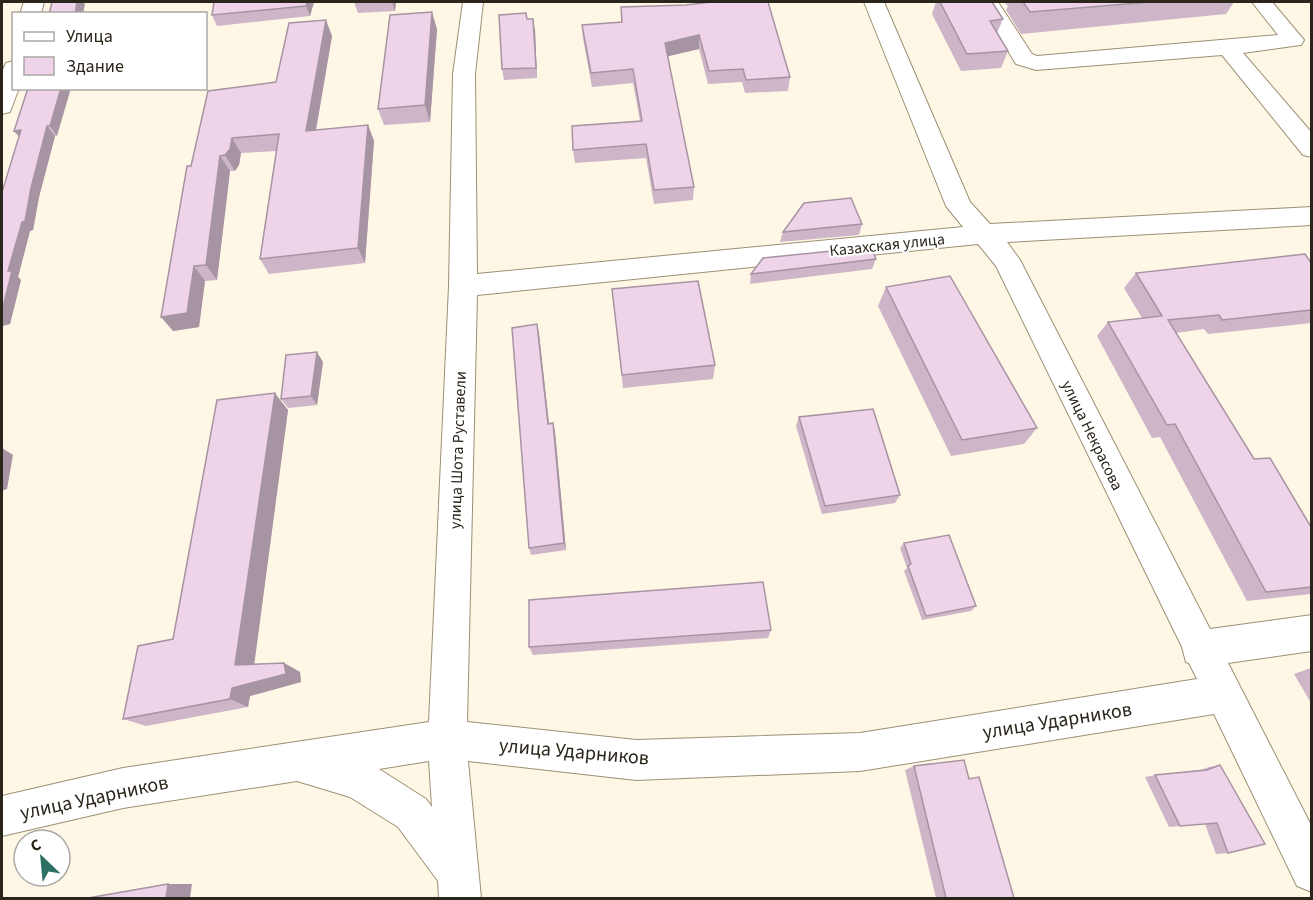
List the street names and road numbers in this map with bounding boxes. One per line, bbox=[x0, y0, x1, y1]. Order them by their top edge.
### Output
street label: Казахская улица bbox=[828, 228, 946, 262]
street label: улица Шота Руставели bbox=[444, 371, 472, 529]
street label: улица Некрасова bbox=[1056, 377, 1128, 494]
street label: улица Ударников bbox=[981, 695, 1134, 747]
street label: улица Ударников bbox=[498, 731, 650, 773]
street label: улица Ударников bbox=[18, 769, 171, 827]

